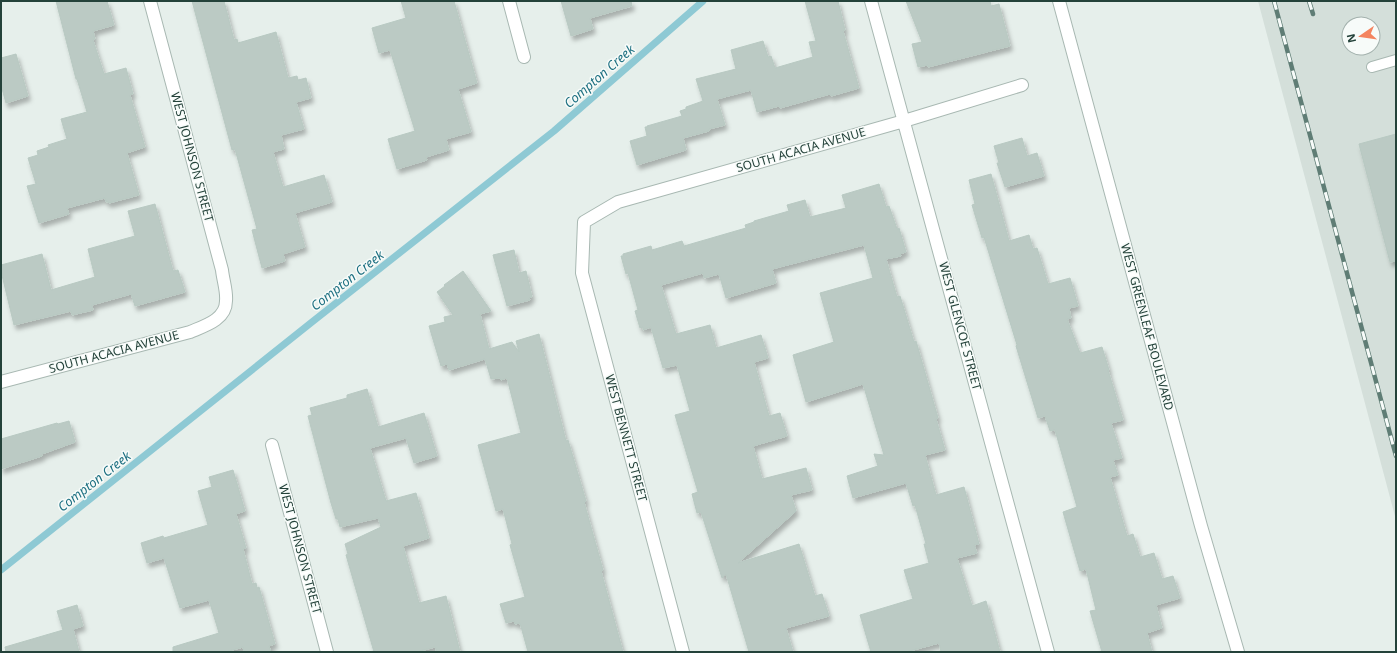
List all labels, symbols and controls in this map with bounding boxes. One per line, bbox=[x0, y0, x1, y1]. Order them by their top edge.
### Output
north arrow bbox=[1341, 16, 1381, 56]
text: N bbox=[1342, 32, 1359, 44]
water label: Compton Creek bbox=[560, 40, 639, 112]
street label: WEST JOHNSON STREET bbox=[167, 90, 218, 224]
street label: SOUTH ACACIA AVENUE bbox=[734, 123, 868, 176]
street label: WEST GREENLEAF BOULEVARD bbox=[1117, 241, 1178, 413]
water label: Compton Creek bbox=[307, 245, 388, 314]
street label: WEST GLENCOE STREET bbox=[935, 260, 986, 392]
street label: SOUTH ACACIA AVENUE bbox=[47, 326, 181, 377]
street label: WEST BENNETT STREET bbox=[601, 372, 652, 504]
water label: Compton Creek bbox=[54, 446, 135, 515]
street label: WEST JOHNSON STREET bbox=[275, 482, 326, 616]

